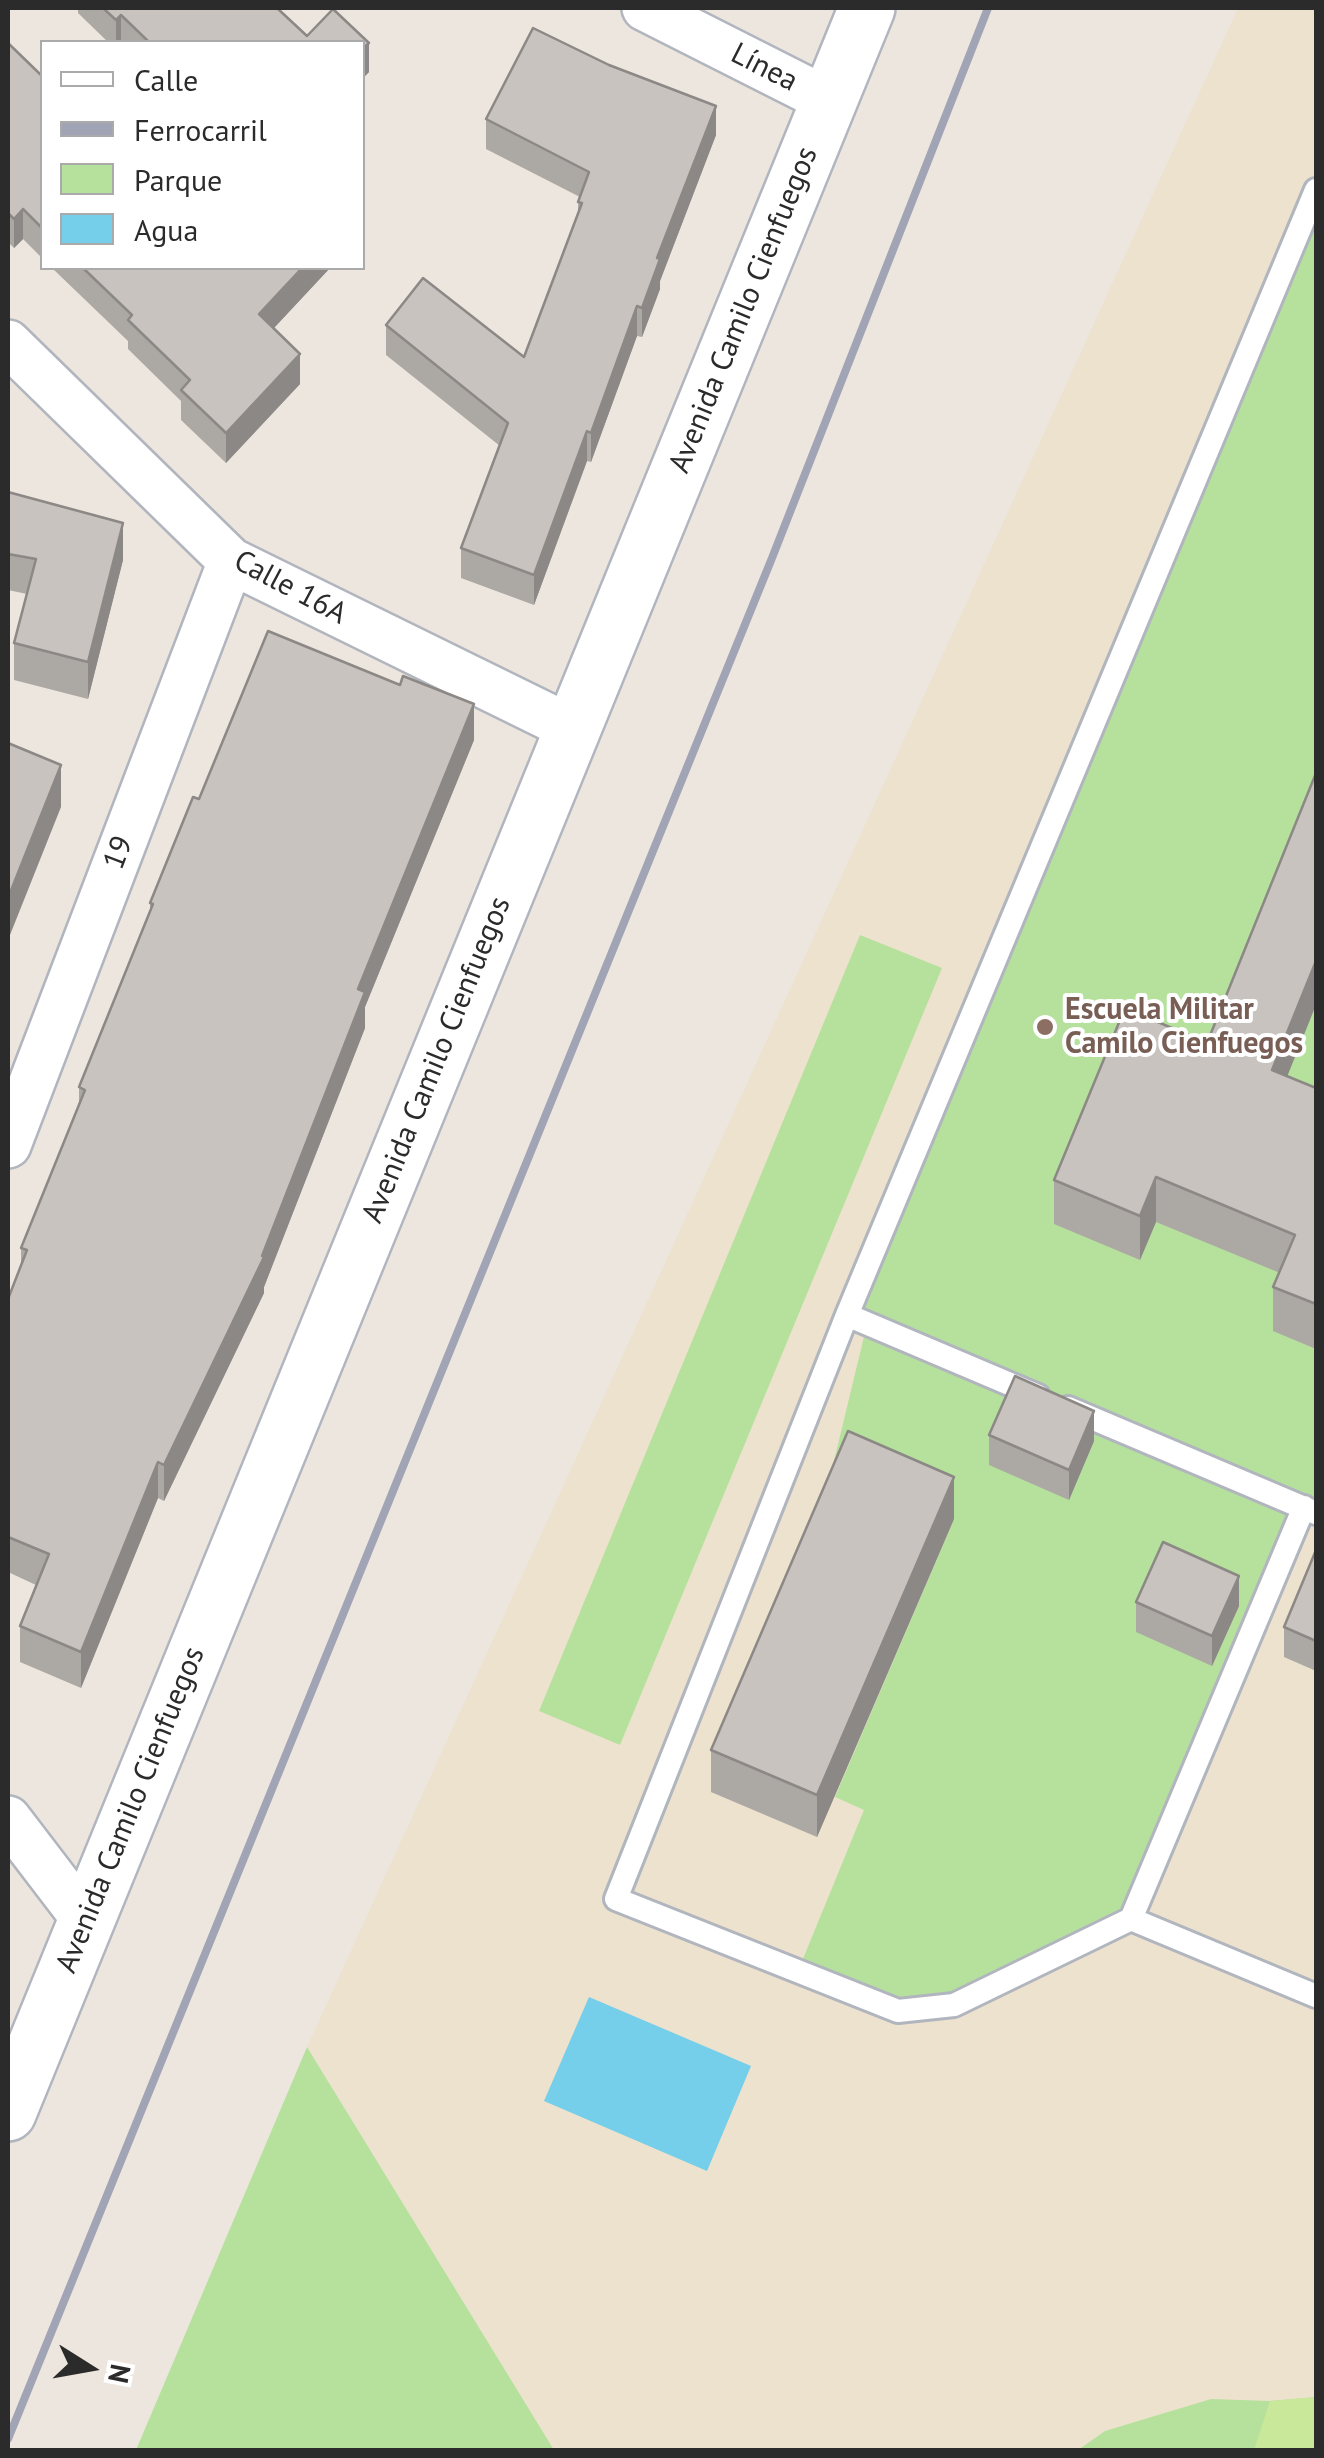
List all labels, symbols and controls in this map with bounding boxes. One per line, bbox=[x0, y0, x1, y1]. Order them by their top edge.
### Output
street label: Línea bbox=[725, 36, 803, 100]
legend bbox=[40, 40, 365, 270]
text: Calle bbox=[134, 60, 198, 99]
text: Ferrocarril bbox=[134, 110, 267, 149]
street label: Avenida Camilo Cienfuegos bbox=[662, 142, 826, 478]
text: Parque bbox=[134, 160, 222, 199]
text: Agua bbox=[134, 210, 198, 249]
street label: Calle 16A bbox=[227, 543, 353, 633]
street label: 19 bbox=[96, 831, 142, 875]
street label: Avenida Camilo Cienfuegos bbox=[355, 892, 519, 1228]
place label: Escuela Militar Camilo Cienfuegos bbox=[1065, 992, 1303, 1062]
marker: Escuela Militar Camilo Cienfuegos bbox=[1034, 1016, 1056, 1038]
street label: Avenida Camilo Cienfuegos bbox=[49, 1642, 213, 1978]
north arrow bbox=[40, 2318, 140, 2418]
text: N bbox=[100, 2361, 140, 2386]

